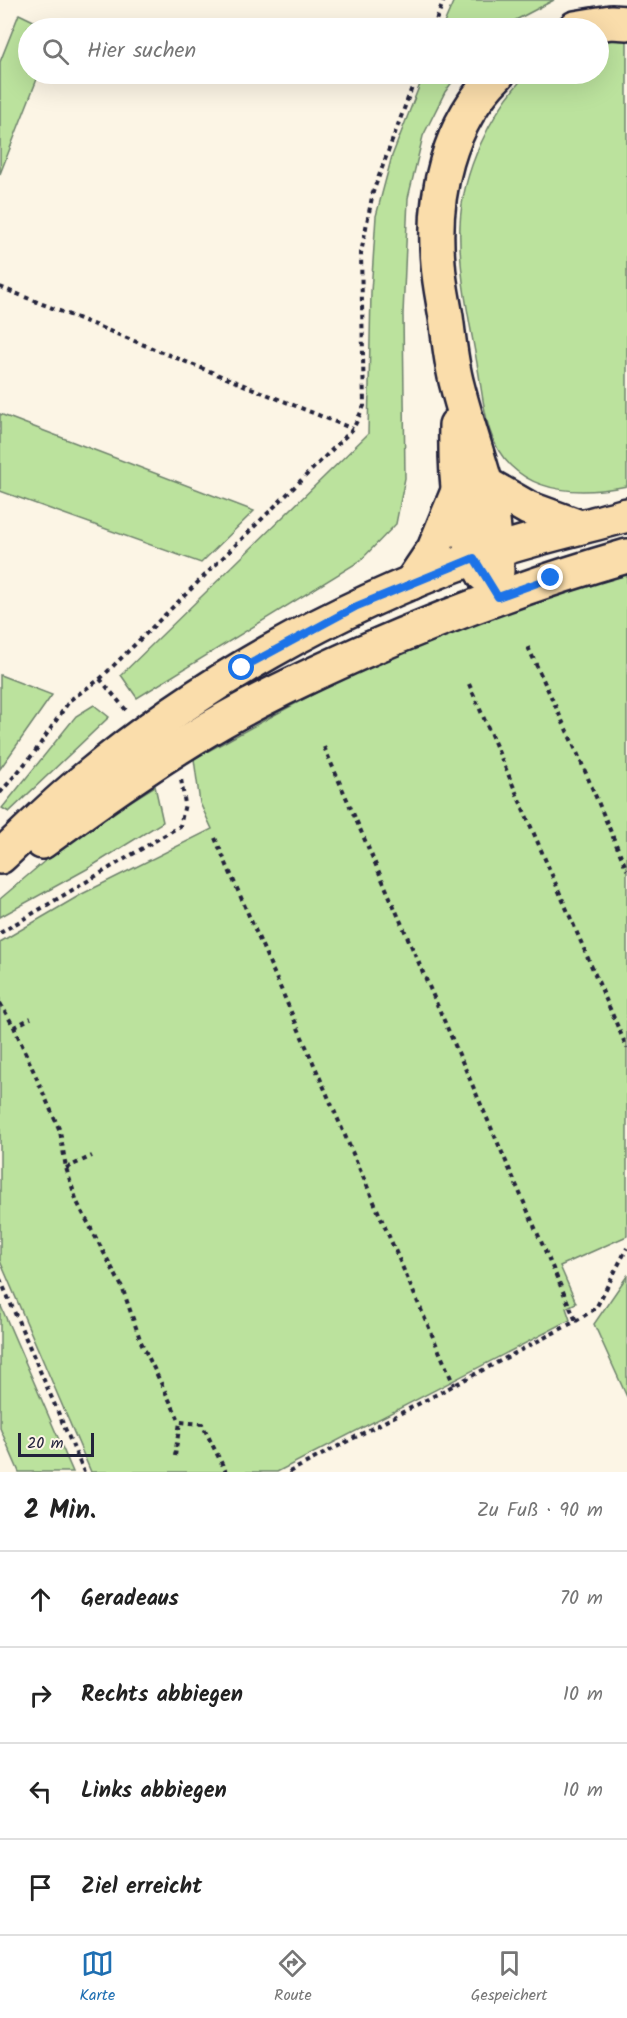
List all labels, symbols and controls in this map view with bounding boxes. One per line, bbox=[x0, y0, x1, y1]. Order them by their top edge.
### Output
search box bbox=[18, 18, 609, 84]
text: Hier suchen bbox=[87, 34, 196, 69]
icon: search bbox=[39, 35, 72, 68]
route end bbox=[537, 564, 563, 590]
route start bbox=[228, 654, 254, 680]
scale bar bbox=[18, 1430, 94, 1458]
text: 20 m bbox=[27, 1431, 63, 1456]
text: 2 Min. bbox=[24, 1490, 96, 1532]
text: Zu Fuß · 90 m bbox=[477, 1495, 603, 1527]
text: Geradeaus bbox=[81, 1582, 179, 1617]
icon: ahead bbox=[24, 1583, 57, 1616]
text: 70 m bbox=[560, 1583, 603, 1615]
text: Rechts abbiegen bbox=[81, 1678, 243, 1713]
icon: right bbox=[24, 1679, 57, 1712]
text: 10 m bbox=[563, 1679, 603, 1711]
text: Links abbiegen bbox=[81, 1774, 227, 1809]
icon: left bbox=[24, 1775, 57, 1808]
text: 10 m bbox=[563, 1775, 603, 1807]
text: Ziel erreicht bbox=[81, 1870, 202, 1905]
icon: arrive bbox=[24, 1871, 57, 1904]
tab: Karte bbox=[79, 1947, 115, 2008]
tab: Route bbox=[274, 1947, 312, 2008]
tab: Gespeichert bbox=[471, 1947, 548, 2008]

